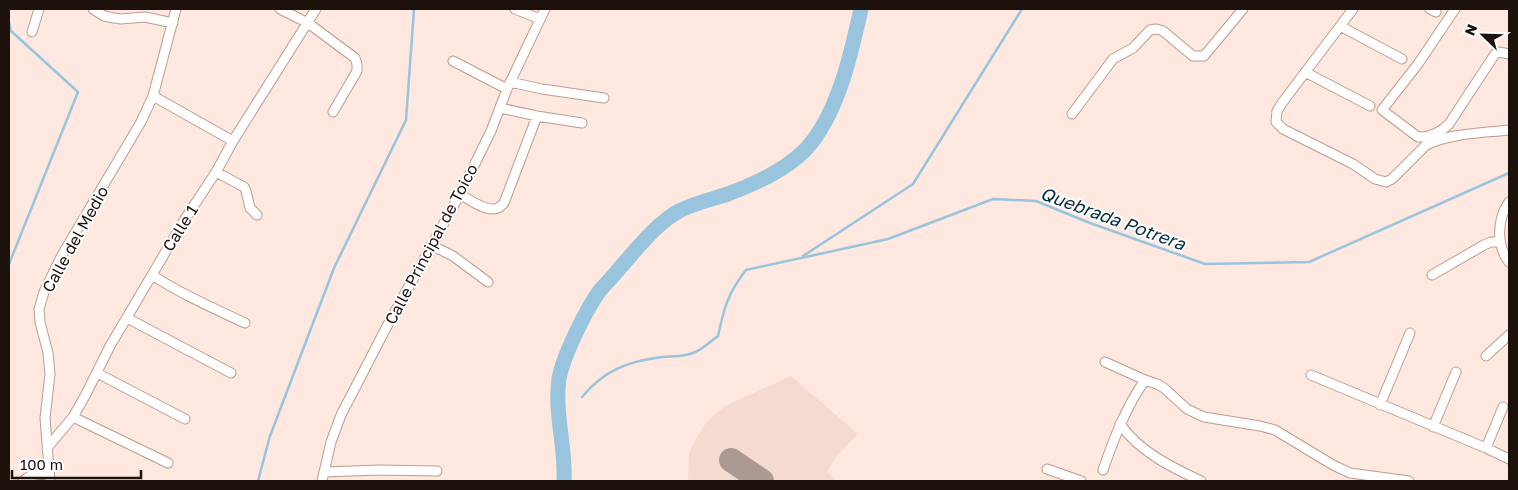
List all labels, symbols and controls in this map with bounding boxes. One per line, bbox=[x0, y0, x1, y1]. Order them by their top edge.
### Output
north arrow bbox=[1458, 10, 1508, 60]
text: N bbox=[1461, 22, 1480, 38]
street label: Calle Principal de Toico bbox=[380, 160, 482, 328]
street label: Calle del Medio bbox=[38, 182, 112, 296]
water label: Quebrada Potrera bbox=[1038, 182, 1189, 255]
street label: Calle 1 bbox=[158, 201, 202, 255]
scale bar bbox=[12, 448, 141, 480]
text: 100 m bbox=[20, 455, 63, 473]

